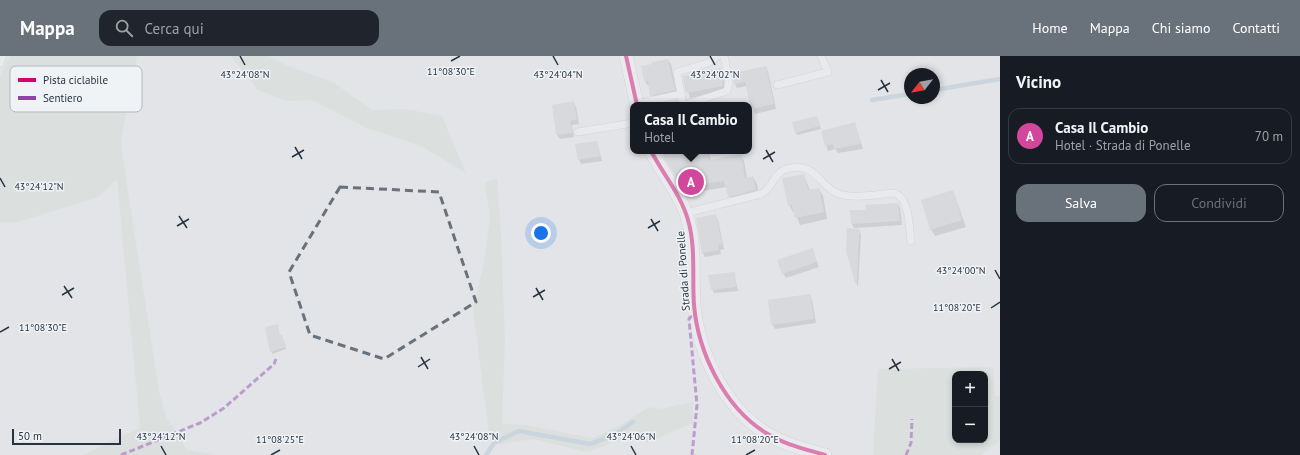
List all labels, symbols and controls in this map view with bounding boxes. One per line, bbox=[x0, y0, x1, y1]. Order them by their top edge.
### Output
search box bbox=[99, 10, 379, 46]
text: Mappa bbox=[20, 16, 75, 40]
icon: search bbox=[113, 17, 135, 39]
text: Cerca qui bbox=[145, 19, 204, 38]
text: Home bbox=[1032, 19, 1068, 37]
text: Mappa bbox=[1090, 19, 1130, 37]
text: Chi siamo bbox=[1152, 19, 1210, 37]
text: Contatti bbox=[1232, 19, 1280, 37]
text: 11°08'30"E bbox=[427, 65, 475, 78]
legend bbox=[10, 66, 142, 112]
text: 43°24'08"N bbox=[220, 68, 270, 81]
text: 43°24'04"N bbox=[533, 68, 583, 81]
text: 43°24'02"N bbox=[690, 68, 740, 81]
north arrow bbox=[904, 68, 940, 104]
text: Vicino bbox=[1016, 71, 1061, 93]
text: Pista ciclabile bbox=[43, 73, 108, 87]
text: Sentiero bbox=[43, 91, 82, 105]
popup bbox=[630, 102, 752, 154]
text: Casa Il Cambio bbox=[644, 110, 738, 129]
text: Casa Il Cambio bbox=[1055, 118, 1148, 137]
text: A bbox=[1026, 128, 1034, 145]
text: 70 m bbox=[1255, 128, 1283, 145]
text: Hotel bbox=[644, 129, 675, 146]
text: Hotel · Strada di Ponelle bbox=[1055, 137, 1191, 154]
pin: A bbox=[678, 167, 704, 197]
text: 43°24'12"N bbox=[14, 180, 64, 193]
button: Salva bbox=[1016, 184, 1146, 222]
button: Condividi bbox=[1154, 184, 1284, 222]
your location bbox=[531, 223, 551, 243]
street label: Strada di Ponelle bbox=[673, 230, 693, 311]
text: 43°24'00"N bbox=[936, 264, 986, 277]
text: 11°08'20"E bbox=[933, 301, 981, 314]
text: 11°08'30"E bbox=[19, 321, 67, 334]
map controls bbox=[952, 371, 988, 443]
button: + bbox=[952, 371, 988, 407]
button: − bbox=[952, 407, 988, 443]
scale bar bbox=[12, 427, 121, 446]
text: 50 m bbox=[18, 429, 42, 443]
text: 43°24'12"N bbox=[136, 430, 186, 443]
text: 43°24'08"N bbox=[449, 430, 499, 443]
text: 43°24'06"N bbox=[606, 430, 656, 443]
text: 11°08'25"E bbox=[256, 433, 304, 446]
text: 11°08'20"E bbox=[731, 433, 779, 446]

